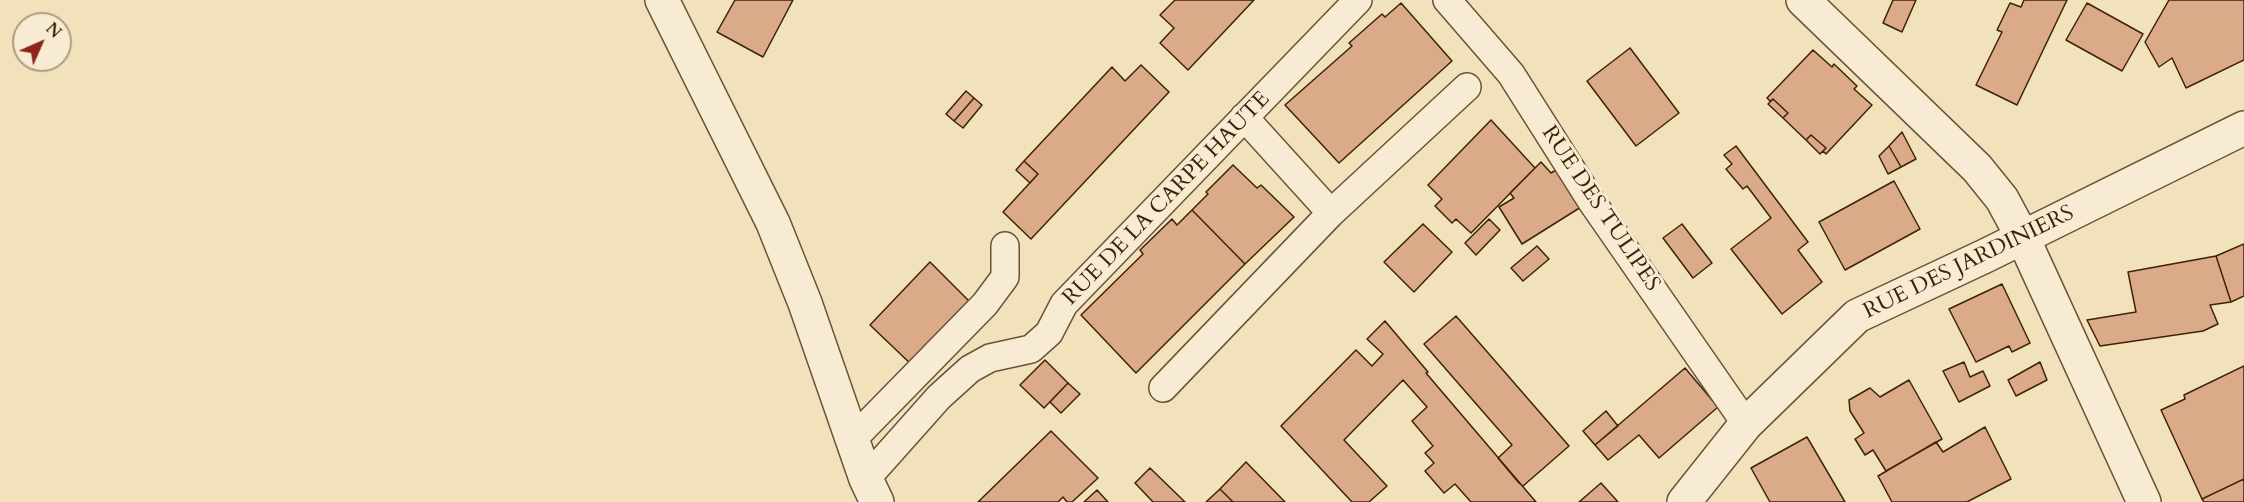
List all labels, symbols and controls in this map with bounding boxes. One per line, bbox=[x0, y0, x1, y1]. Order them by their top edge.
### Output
north arrow bbox=[12, 12, 72, 72]
text: N bbox=[41, 18, 66, 43]
street label: RUE DE LA CARPE HAUTE bbox=[1058, 87, 1276, 311]
street label: RUE DES TULIPES bbox=[1535, 121, 1665, 297]
street label: RUE DES JARDINIERS bbox=[1859, 201, 2079, 325]

